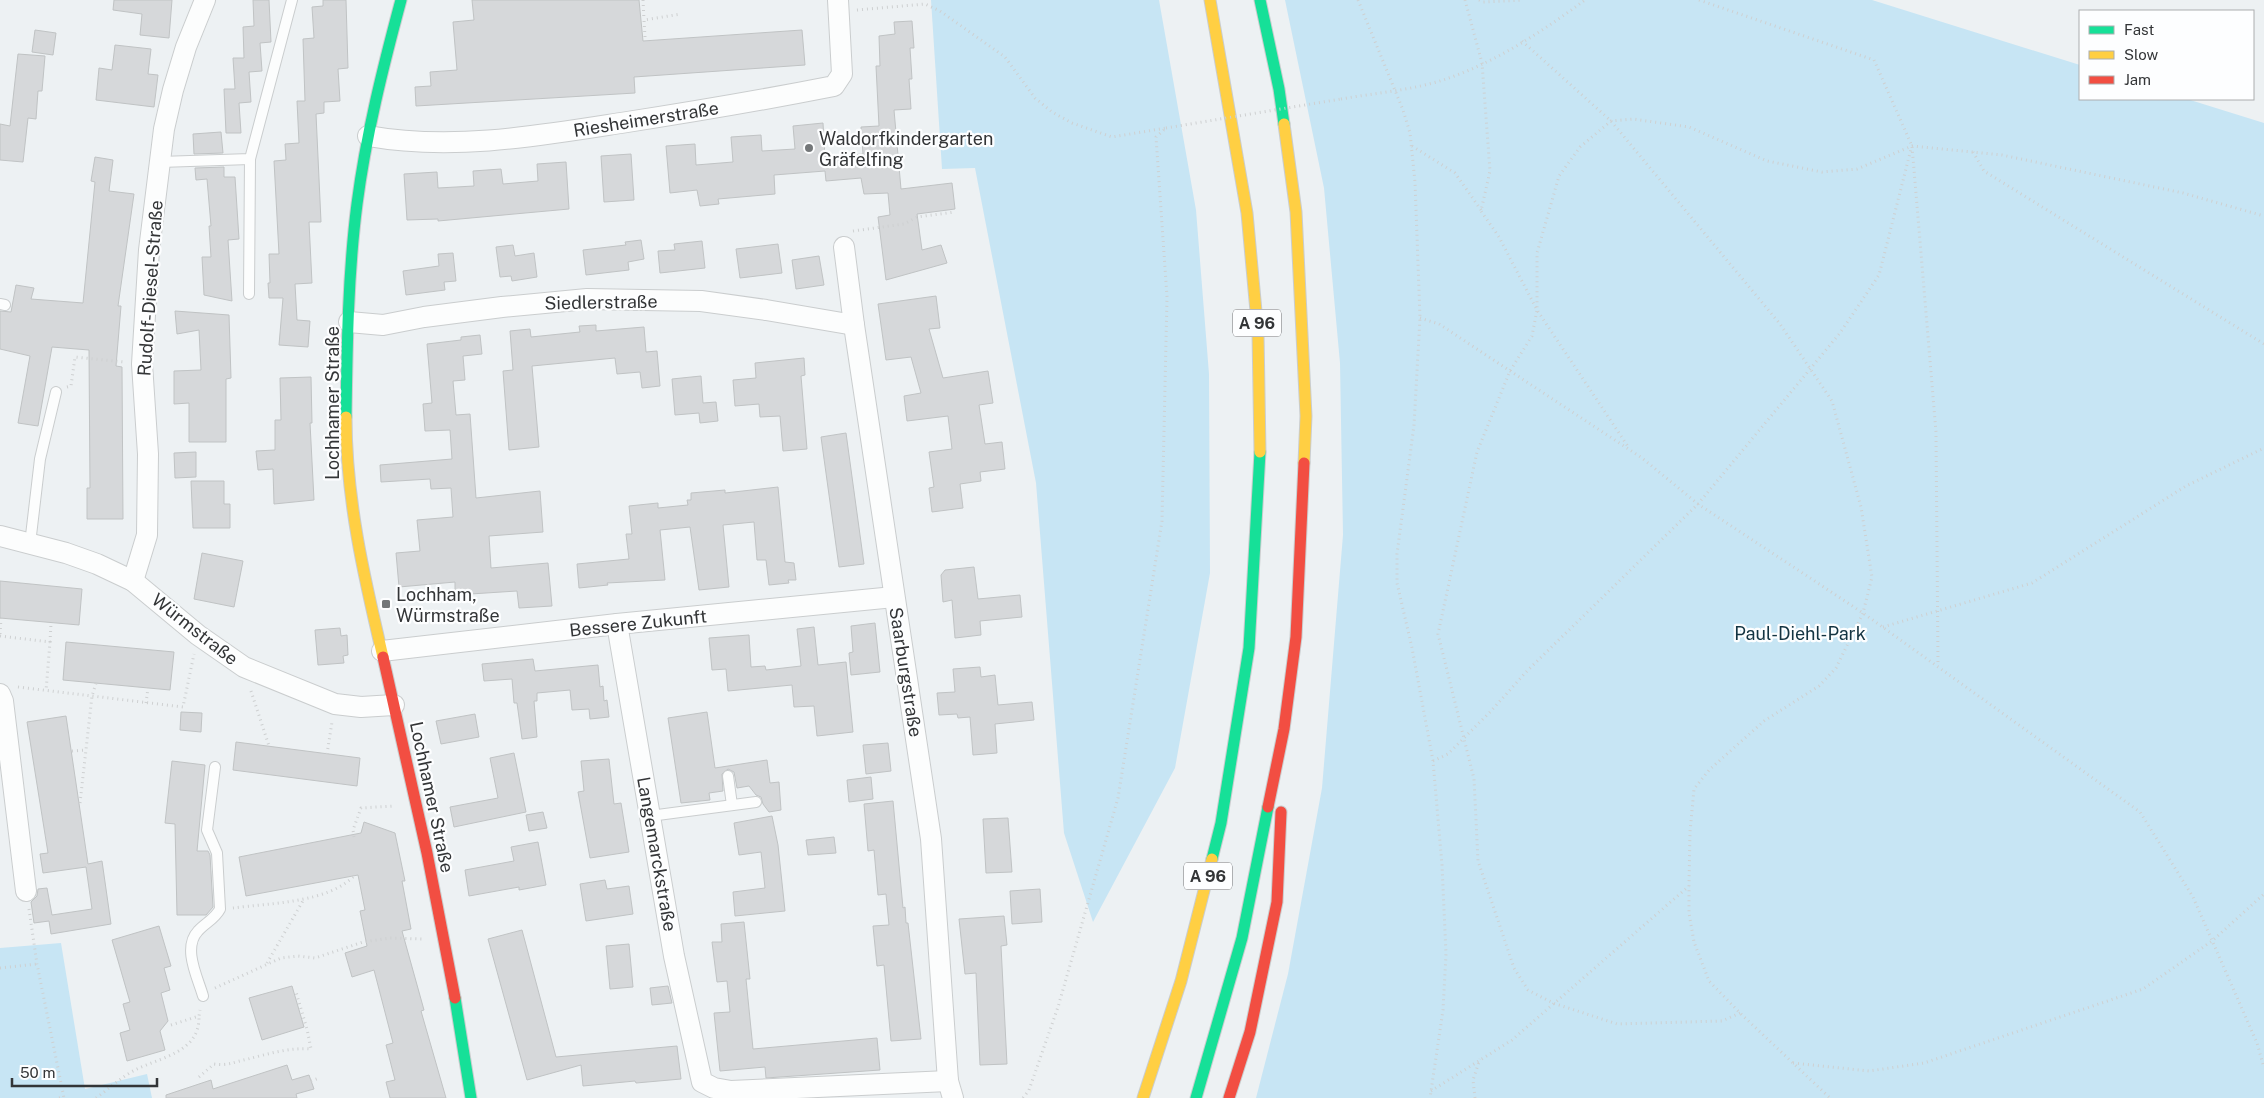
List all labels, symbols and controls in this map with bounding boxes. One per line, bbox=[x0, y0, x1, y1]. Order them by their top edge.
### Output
legend bbox=[2079, 10, 2254, 100]
text: Fast bbox=[2124, 21, 2154, 38]
text: Slow bbox=[2124, 46, 2159, 63]
text: Jam bbox=[2124, 71, 2151, 88]
street label: Riesheimerstraße bbox=[572, 97, 720, 141]
place label: Waldorfkindergarten Gräfelfing bbox=[819, 128, 993, 170]
marker: Waldorfkindergarten Gräfelfing bbox=[803, 142, 815, 154]
street label: Rudolf-Diesel-Straße bbox=[133, 199, 167, 377]
street label: Siedlerstraße bbox=[544, 291, 658, 313]
road number: A 96 bbox=[1233, 309, 1281, 336]
street label: Lochhamer Straße bbox=[322, 326, 343, 480]
place label: Lochham, Würmstraße bbox=[396, 584, 500, 626]
street label: Würmstraße bbox=[148, 589, 242, 669]
marker: Lochham, Würmstraße bbox=[380, 598, 392, 610]
street label: Bessere Zukunft bbox=[568, 605, 708, 641]
street label: Saarburgstraße bbox=[885, 606, 927, 738]
park label: Paul-Diehl-Park bbox=[1734, 623, 1866, 644]
street label: Lochhamer Straße bbox=[406, 720, 458, 874]
street label: Langemarckstraße bbox=[633, 775, 681, 933]
road number: A 96 bbox=[1184, 862, 1232, 889]
scale bar bbox=[12, 1056, 158, 1088]
text: 50 m bbox=[20, 1064, 55, 1081]

